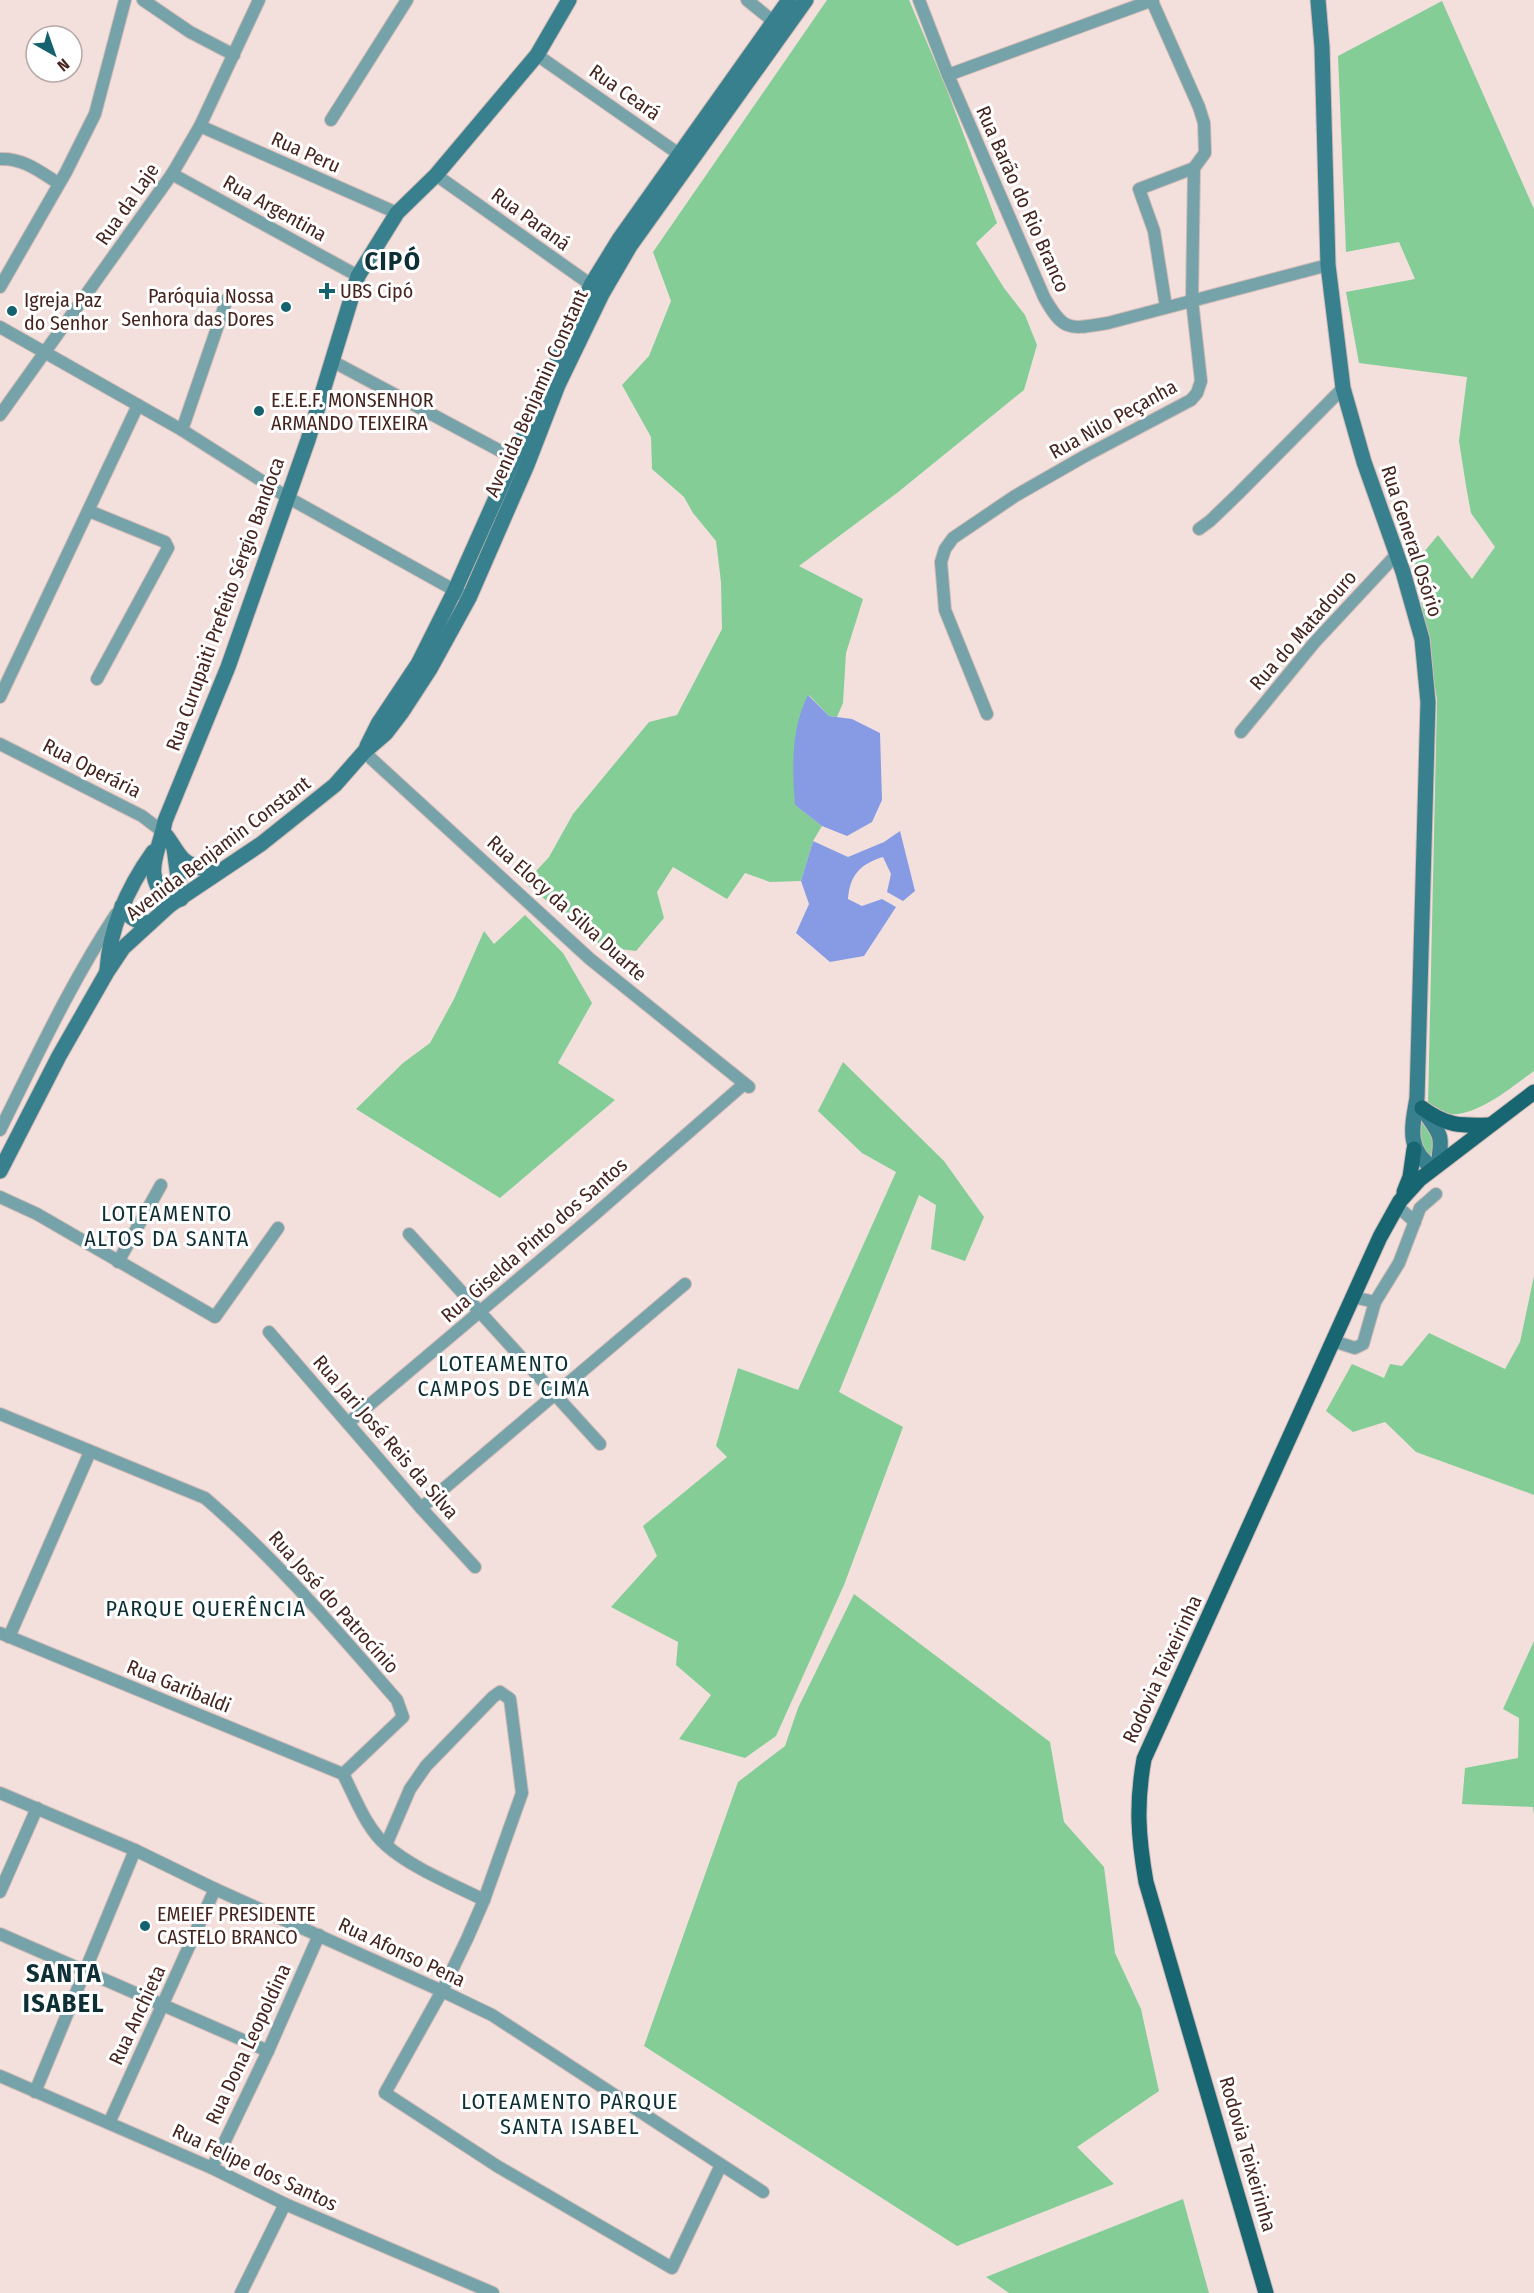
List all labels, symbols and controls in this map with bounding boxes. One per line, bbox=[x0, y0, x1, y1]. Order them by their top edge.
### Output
north arrow bbox=[24, 24, 84, 84]
text: N bbox=[54, 55, 73, 75]
street label: Rua Ceará bbox=[585, 59, 665, 125]
street label: Rua Barão do Rio Branco bbox=[971, 102, 1075, 296]
street label: Rua Peru bbox=[268, 126, 344, 178]
street label: Rua da Laje bbox=[90, 158, 164, 250]
street label: Rua Argentina bbox=[219, 170, 331, 246]
street label: Rua Paraná bbox=[487, 182, 575, 256]
district label: CIPÓ bbox=[364, 245, 422, 277]
place label: UBS Cipó bbox=[340, 279, 413, 303]
marker: UBS Cipó bbox=[318, 282, 336, 300]
place label: Paróquia Nossa Senhora das Dores bbox=[121, 284, 274, 331]
street label: Avenida Benjamin Constant bbox=[479, 285, 593, 500]
place label: Igreja Paz do Senhor bbox=[24, 288, 108, 335]
marker: Paróquia Nossa Senhora das Dores bbox=[279, 300, 293, 314]
marker: Igreja Paz do Senhor bbox=[5, 304, 19, 318]
street label: Rua Nilo Peçanha bbox=[1045, 374, 1181, 464]
place label: E.E.E.F. MONSENHOR ARMANDO TEIXEIRA bbox=[271, 388, 434, 435]
marker: E.E.E.F. MONSENHOR ARMANDO TEIXEIRA bbox=[252, 404, 266, 418]
street label: Rua Curupaiti Prefeito Sérgio Bandoca bbox=[161, 454, 289, 754]
street label: Rua General Osório bbox=[1376, 462, 1448, 620]
street label: Rua do Matadouro bbox=[1245, 565, 1361, 695]
street label: Rua Operária bbox=[39, 733, 145, 803]
street label: Avenida Benjamin Constant bbox=[121, 771, 315, 925]
street label: Rua Elocy da Silva Duarte bbox=[482, 830, 652, 986]
street label: Rua Giselda Pinto dos Santos bbox=[436, 1153, 632, 1327]
district label: LOTEAMENTO ALTOS DA SANTA bbox=[84, 1200, 250, 1252]
street label: Rua Jari José Reis da Silva bbox=[308, 1350, 464, 1524]
district label: LOTEAMENTO CAMPOS DE CIMA bbox=[417, 1350, 591, 1402]
street label: Rua José do Patrocínio bbox=[264, 1526, 404, 1678]
street label: Rodovia Teixeirinha bbox=[1117, 1591, 1207, 1747]
district label: PARQUE QUERÊNCIA bbox=[105, 1595, 307, 1622]
street label: Rua Garibaldi bbox=[123, 1654, 235, 1718]
place label: EMEIEF PRESIDENTE CASTELO BRANCO bbox=[157, 1902, 316, 1949]
street label: Rua Afonso Pena bbox=[335, 1912, 469, 1992]
marker: EMEIEF PRESIDENTE CASTELO BRANCO bbox=[138, 1919, 152, 1933]
district label: SANTA ISABEL bbox=[23, 1958, 105, 2019]
street label: Rua Dona Leopoldina bbox=[200, 1960, 296, 2128]
street label: Rua Anchieta bbox=[103, 1961, 171, 2069]
street label: Rodovia Teixeirinha bbox=[1214, 2074, 1282, 2234]
district label: LOTEAMENTO PARQUE SANTA ISABEL bbox=[461, 2088, 679, 2140]
street label: Rua Felipe dos Santos bbox=[169, 2118, 341, 2216]

